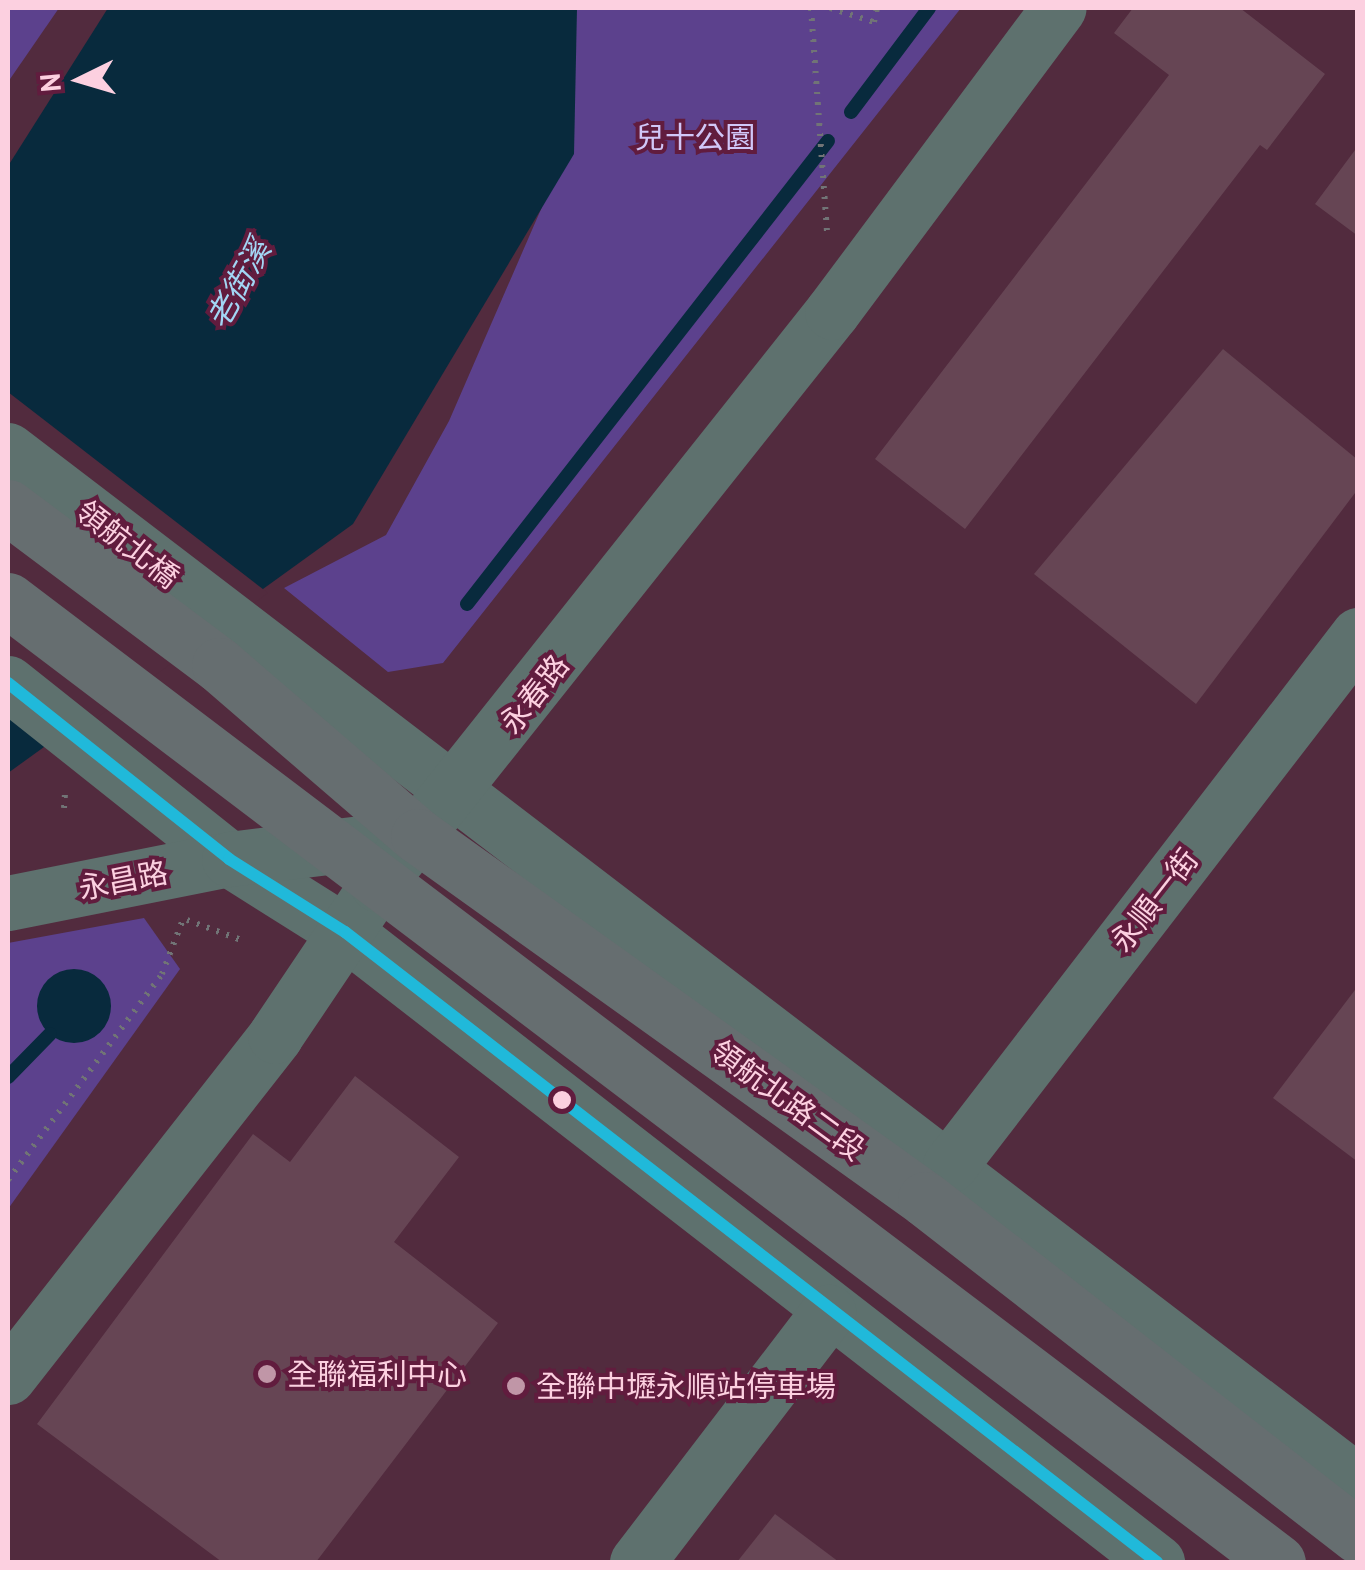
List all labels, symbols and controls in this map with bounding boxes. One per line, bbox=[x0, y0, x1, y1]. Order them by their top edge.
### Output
north arrow bbox=[30, 30, 130, 130]
text: N bbox=[30, 72, 69, 93]
park label: 兒十公園 bbox=[635, 119, 755, 155]
water label: 老街溪 bbox=[198, 233, 278, 335]
street label: 領航北橋 bbox=[70, 493, 186, 595]
street label: 永春路 bbox=[492, 647, 576, 741]
street label: 永順一街 bbox=[1103, 842, 1205, 958]
street label: 永昌路 bbox=[75, 854, 171, 906]
street label: 領航北路二段 bbox=[705, 1033, 871, 1167]
unlabelled marker bbox=[552, 1090, 572, 1110]
place label: 全聯福利中心 bbox=[287, 1356, 467, 1392]
marker: 全聯福利中心 bbox=[256, 1363, 278, 1385]
place label: 全聯中壢永順站停車場 bbox=[536, 1368, 836, 1404]
marker: 全聯中壢永順站停車場 bbox=[505, 1375, 527, 1397]

